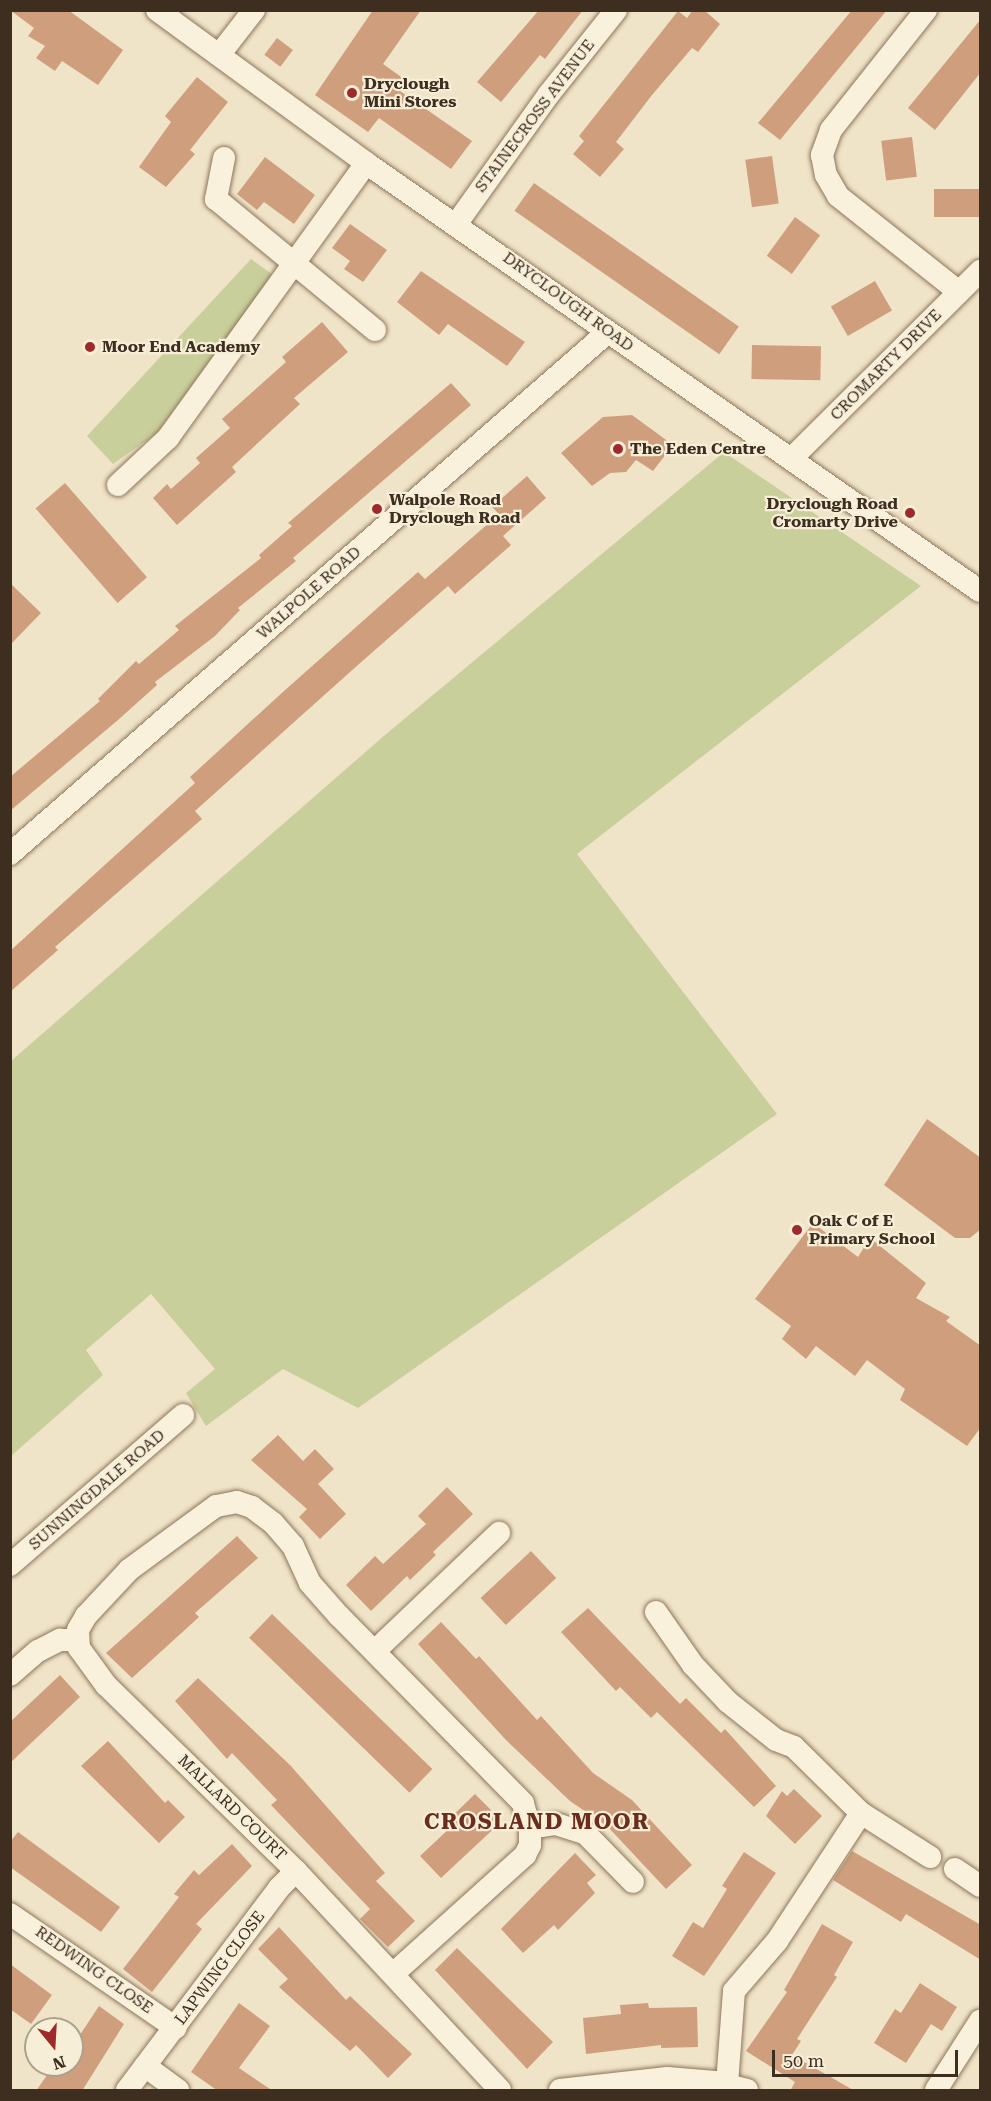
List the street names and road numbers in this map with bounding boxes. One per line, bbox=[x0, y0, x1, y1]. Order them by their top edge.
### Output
street label: STAINECROSS AVENUE bbox=[471, 36, 599, 196]
street label: DRYCLOUGH ROAD bbox=[499, 248, 637, 356]
street label: CROMARTY DRIVE bbox=[826, 305, 946, 425]
street label: WALPOLE ROAD bbox=[253, 543, 365, 643]
street label: SUNNINGDALE ROAD bbox=[25, 1426, 169, 1554]
street label: MALLARD COURT bbox=[174, 1751, 290, 1865]
street label: LAPWING CLOSE bbox=[171, 1907, 269, 2029]
street label: REDWING CLOSE bbox=[31, 1922, 157, 2018]

